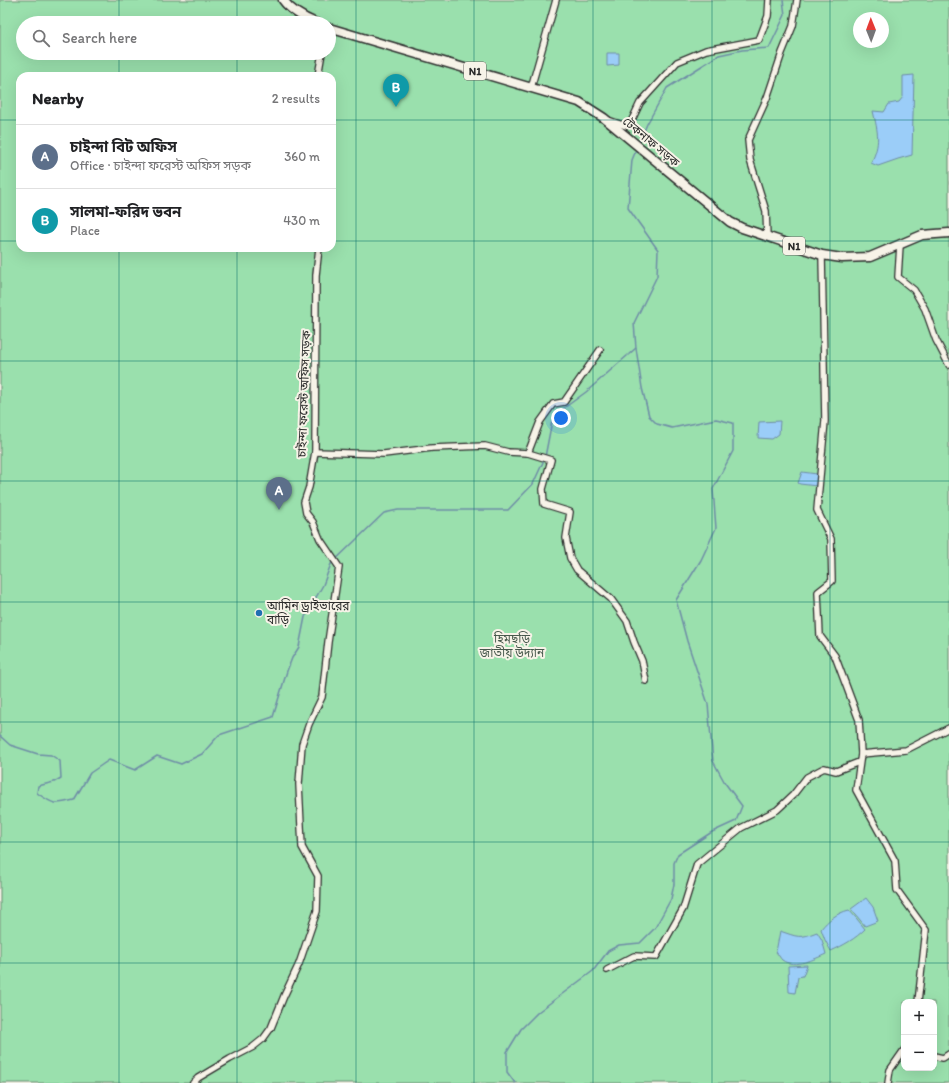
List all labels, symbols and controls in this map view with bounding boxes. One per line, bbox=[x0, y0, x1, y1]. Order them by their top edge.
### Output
north arrow bbox=[853, 12, 889, 48]
search box bbox=[16, 16, 336, 60]
icon: search bbox=[30, 27, 52, 49]
text: Search here bbox=[62, 29, 137, 47]
road number: N1 bbox=[464, 62, 486, 80]
pin: B bbox=[383, 74, 409, 107]
text: Nearby bbox=[32, 88, 84, 108]
text: 2 results bbox=[272, 91, 320, 106]
street label: টেকনাফ সড়ক bbox=[620, 114, 683, 170]
text: চাইন্দা বিট অফিস bbox=[70, 138, 177, 156]
text: A bbox=[41, 149, 49, 164]
text: 360 m bbox=[284, 149, 320, 164]
text: Office · চাইন্দা ফরেস্ট অফিস সড়ক bbox=[70, 158, 251, 173]
text: সালমা-ফরিদ ভবন bbox=[70, 203, 181, 221]
text: B bbox=[41, 213, 49, 228]
text: 430 m bbox=[283, 213, 320, 228]
text: Place bbox=[70, 223, 100, 238]
road number: N1 bbox=[783, 237, 805, 255]
street label: চাইন্দা ফরেস্ট অফিস সড়ক bbox=[294, 330, 313, 459]
your location bbox=[551, 408, 571, 428]
pin: A bbox=[266, 477, 292, 510]
place label: আমিন ড্রাইভারের বাড়ি bbox=[266, 598, 350, 627]
marker: আমিন ড্রাইভারের বাড়ি bbox=[254, 608, 264, 618]
park label: হিমছড়ি জাতীয় উদ্যান bbox=[479, 631, 545, 660]
map controls bbox=[901, 999, 937, 1071]
button: + bbox=[901, 999, 937, 1035]
button: − bbox=[901, 1035, 937, 1071]

